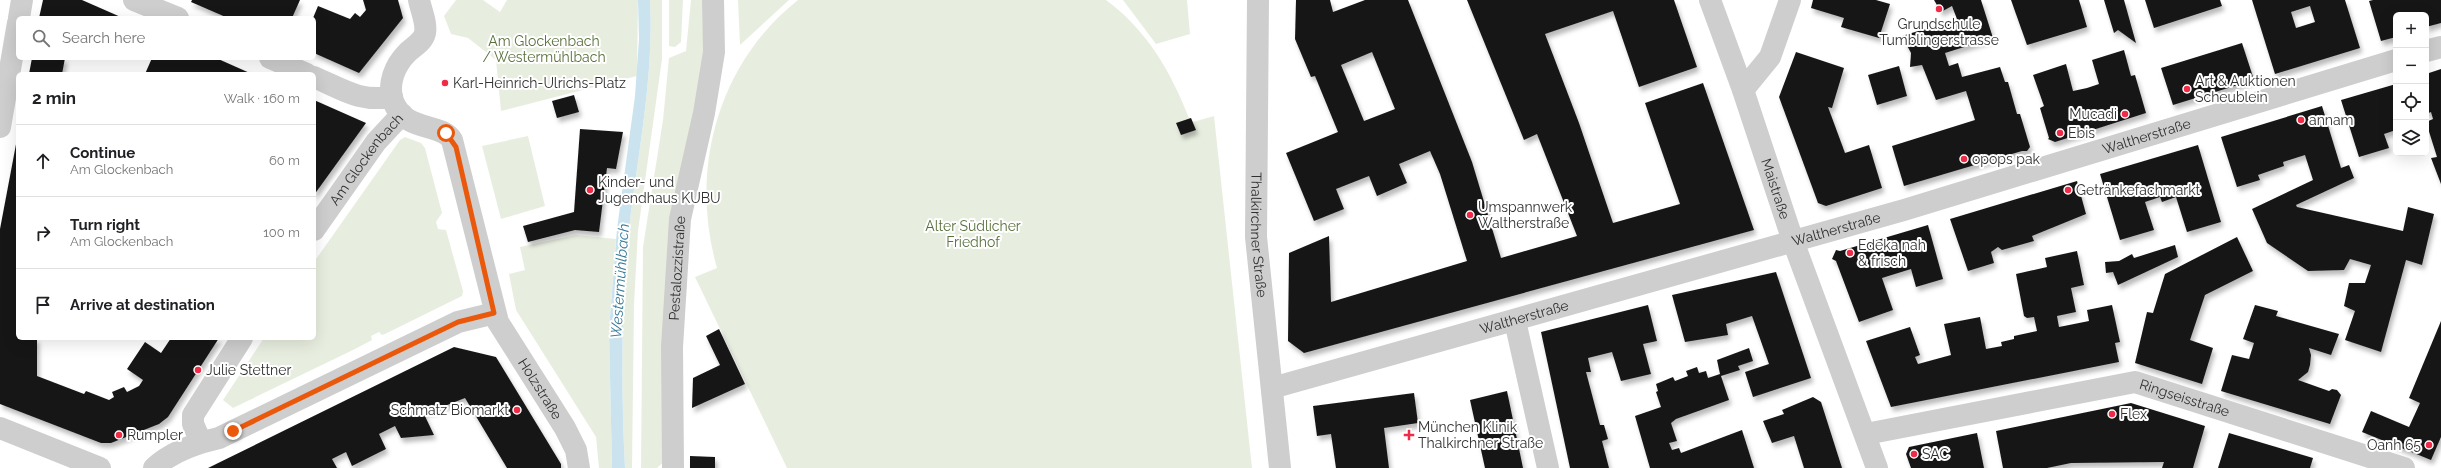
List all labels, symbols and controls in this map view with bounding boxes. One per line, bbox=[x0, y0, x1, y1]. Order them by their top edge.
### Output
marker: Grundschule Tumblingerstrasse bbox=[1934, 4, 1944, 14]
map controls bbox=[2393, 12, 2429, 156]
button: + bbox=[2393, 12, 2429, 48]
search box bbox=[16, 16, 316, 60]
place label: Grundschule Tumblingerstrasse bbox=[1879, 16, 1999, 48]
icon: search bbox=[30, 27, 52, 49]
text: Search here bbox=[62, 29, 145, 47]
park label: Am Glockenbach / Westermühlbach bbox=[482, 33, 606, 65]
button: − bbox=[2393, 48, 2429, 84]
place label: Art & Auktionen Scheublein bbox=[2195, 73, 2296, 105]
place label: Karl-Heinrich-Ulrichs-Platz bbox=[453, 75, 626, 91]
marker: Karl-Heinrich-Ulrichs-Platz bbox=[440, 78, 450, 88]
marker: Art & Auktionen Scheublein bbox=[2182, 84, 2192, 94]
button: locate bbox=[2393, 84, 2429, 120]
text: 2 min bbox=[32, 88, 76, 108]
text: Walk · 160 m bbox=[224, 91, 300, 106]
place label: Mucadi bbox=[2069, 106, 2117, 122]
marker: Mucadi bbox=[2120, 109, 2130, 119]
street label: Am Glockenbach bbox=[326, 110, 406, 208]
place label: annam bbox=[2309, 112, 2353, 128]
street label: Waltherstraße bbox=[2100, 115, 2192, 157]
marker: annam bbox=[2296, 115, 2306, 125]
button: layers bbox=[2393, 120, 2429, 156]
route start bbox=[437, 124, 455, 142]
place label: Ebis bbox=[2068, 125, 2095, 141]
marker: Ebis bbox=[2055, 128, 2065, 138]
text: Continue bbox=[70, 144, 135, 162]
icon: ahead bbox=[32, 150, 54, 172]
place label: opops pak bbox=[1972, 151, 2041, 167]
text: 60 m bbox=[269, 153, 300, 168]
marker: opops pak bbox=[1959, 154, 1969, 164]
street label: Maistraße bbox=[1758, 157, 1793, 221]
text: Am Glockenbach bbox=[70, 162, 173, 177]
street label: Thalkirchner Straße bbox=[1248, 172, 1270, 298]
place label: Kinder- und Jugendhaus KUBU bbox=[598, 174, 721, 206]
place label: Getränkefachmarkt bbox=[2076, 182, 2201, 198]
marker: Kinder- und Jugendhaus KUBU bbox=[585, 185, 595, 195]
marker: Getränkefachmarkt bbox=[2063, 185, 2073, 195]
place label: Umspannwerk Waltherstraße bbox=[1478, 199, 1573, 231]
street label: Waltherstraße bbox=[1790, 209, 1882, 249]
marker: Umspannwerk Waltherstraße bbox=[1465, 210, 1475, 220]
street label: Pestalozzistraße bbox=[666, 215, 688, 321]
text: Turn right bbox=[70, 216, 140, 234]
park label: Alter Südlicher Friedhof bbox=[925, 218, 1021, 250]
icon: right bbox=[32, 222, 54, 244]
water label: Westermühlbach bbox=[607, 223, 633, 339]
text: 100 m bbox=[263, 225, 300, 240]
text: Am Glockenbach bbox=[70, 234, 173, 249]
place label: Edeka nah & frisch bbox=[1858, 237, 1926, 269]
marker: Edeka nah & frisch bbox=[1845, 248, 1855, 258]
icon: arrive bbox=[32, 294, 54, 316]
text: Arrive at destination bbox=[70, 296, 215, 314]
street label: Waltherstraße bbox=[1478, 297, 1570, 337]
street label: Holzstraße bbox=[515, 355, 565, 422]
place label: Julie Stettner bbox=[206, 362, 291, 378]
marker: Julie Stettner bbox=[193, 365, 203, 375]
street label: Ringseisstraße bbox=[2137, 376, 2232, 420]
place label: Schmatz Biomarkt bbox=[391, 402, 509, 418]
marker: Schmatz Biomarkt bbox=[512, 405, 522, 415]
place label: Flex bbox=[2120, 406, 2147, 422]
marker: Flex bbox=[2107, 409, 2117, 419]
place label: München Klinik Thalkirchner Straße bbox=[1418, 419, 1543, 451]
route end bbox=[224, 422, 242, 440]
place label: Rumpler bbox=[127, 427, 183, 443]
marker: München Klinik Thalkirchner Straße bbox=[1403, 429, 1415, 441]
marker: Rumpler bbox=[114, 430, 124, 440]
place label: Oanh 65 bbox=[2367, 437, 2421, 453]
marker: Oanh 65 bbox=[2424, 440, 2434, 450]
place label: SAC bbox=[1922, 446, 1949, 462]
marker: SAC bbox=[1909, 449, 1919, 459]

